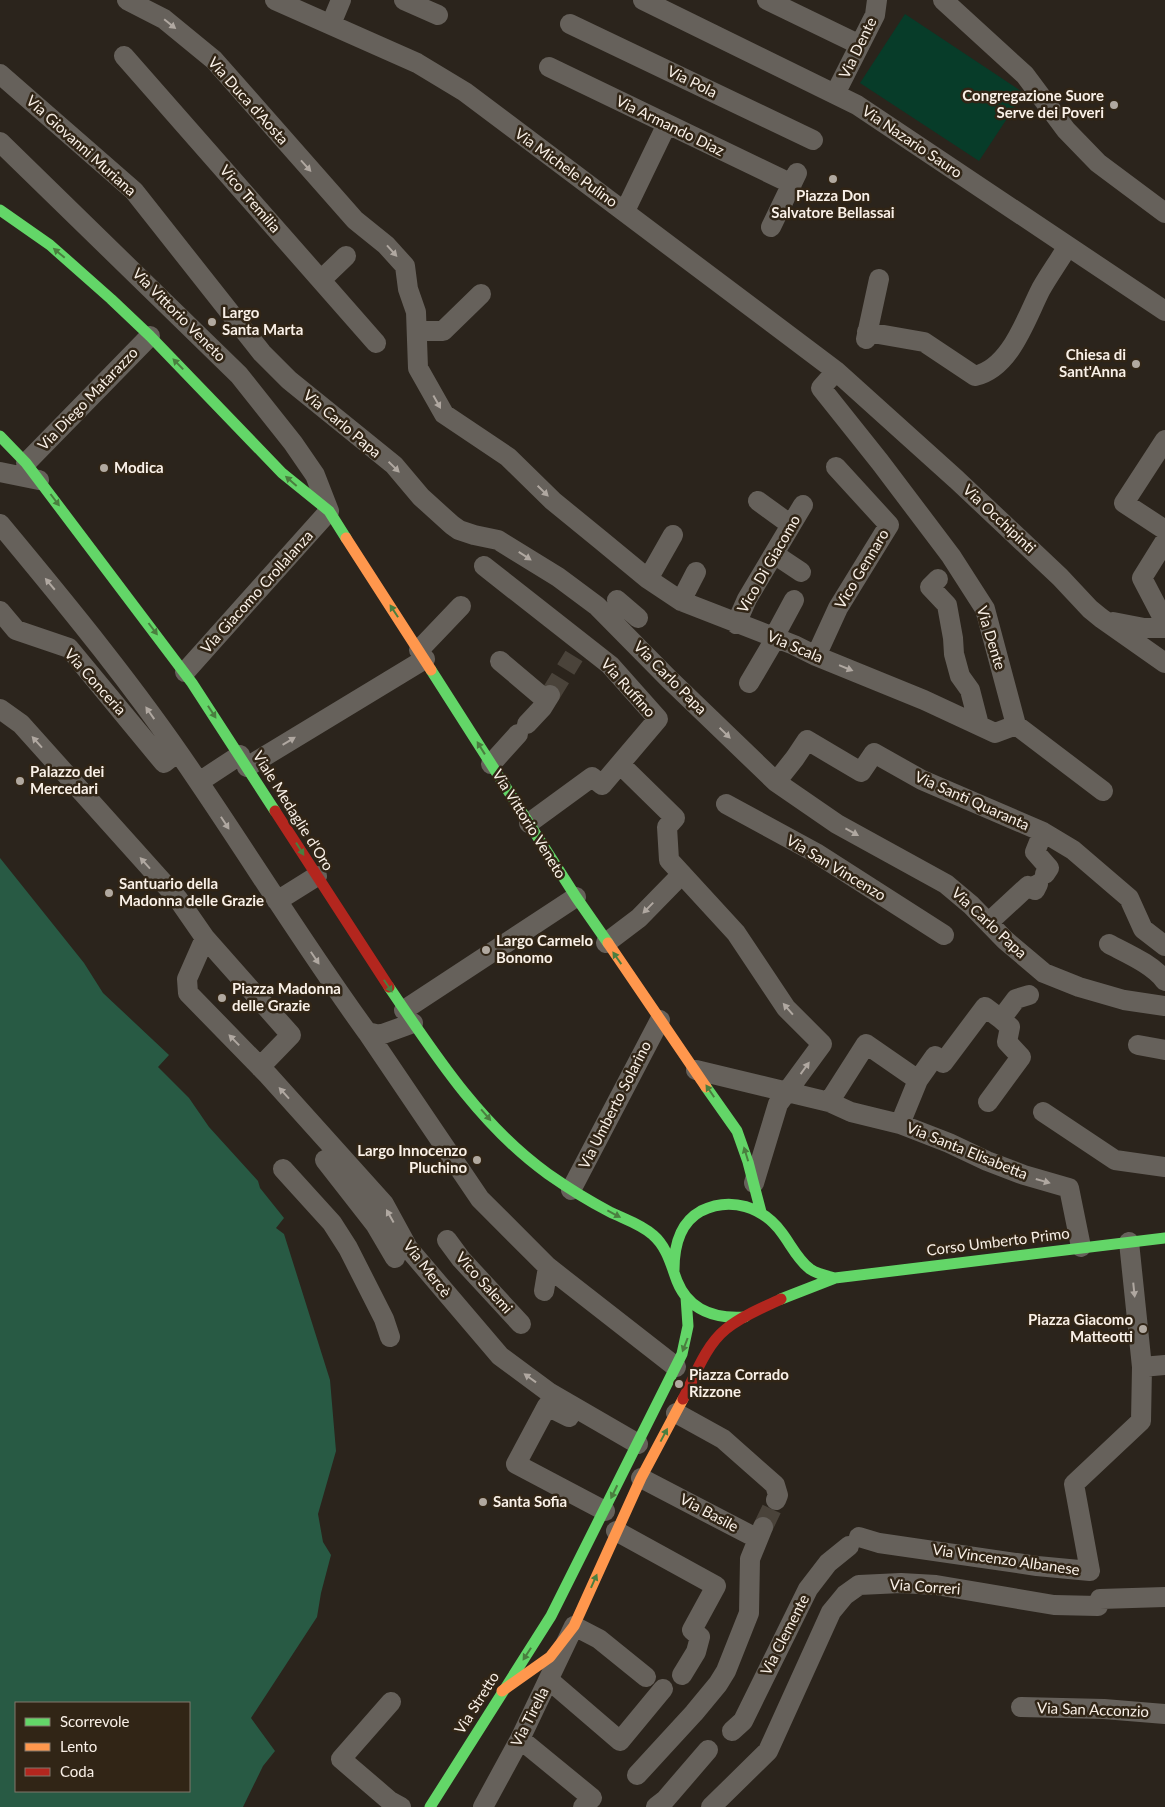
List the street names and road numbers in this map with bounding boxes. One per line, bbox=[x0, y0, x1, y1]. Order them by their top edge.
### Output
street label: Via Dente bbox=[835, 14, 880, 81]
street label: Via Duca d'Aosta bbox=[205, 53, 293, 148]
street label: Via Pola bbox=[665, 61, 720, 101]
street label: Via Giovanni Muriana bbox=[23, 91, 140, 199]
street label: Via Armando Diaz bbox=[613, 91, 728, 159]
street label: Via Nazario Sauro bbox=[859, 101, 966, 181]
street label: Via Michele Pulino bbox=[512, 124, 621, 210]
street label: Vico Tremilia bbox=[217, 161, 285, 236]
street label: Via Vittorio Veneto bbox=[129, 264, 230, 365]
street label: Via Diego Matarazzo bbox=[33, 343, 141, 454]
street label: Via Carlo Papa bbox=[300, 385, 385, 461]
street label: Via Occhipinti bbox=[960, 480, 1040, 556]
street label: Vico Di Giacomo bbox=[733, 511, 803, 616]
street label: Vico Gennaro bbox=[830, 525, 892, 612]
street label: Via Giacomo Crollalanza bbox=[196, 526, 316, 656]
street label: Via Dente bbox=[974, 604, 1010, 672]
street label: Via Scala bbox=[765, 626, 826, 666]
street label: Via Carlo Papa bbox=[630, 637, 711, 718]
street label: Via Conceria bbox=[61, 644, 130, 718]
street label: Via Ruffino bbox=[598, 654, 660, 720]
street label: Viale Medaglie d'Oro bbox=[250, 747, 338, 874]
street label: Via Vittorio Veneto bbox=[489, 766, 571, 881]
street label: Via Santi Quaranta bbox=[912, 767, 1032, 833]
street label: Via San Vincenzo bbox=[784, 830, 889, 904]
street label: Via Carlo Papa bbox=[948, 883, 1031, 962]
street label: Via Umberto Solarino bbox=[574, 1038, 654, 1172]
street label: Via Santa Elisabetta bbox=[904, 1118, 1031, 1183]
street label: Corso Umberto Primo bbox=[925, 1223, 1070, 1259]
street label: Via Mercè bbox=[400, 1237, 455, 1300]
street label: Vico Salemi bbox=[453, 1248, 517, 1317]
street label: Via Basile bbox=[677, 1489, 742, 1535]
street label: Via Vincenzo Albanese bbox=[931, 1540, 1081, 1578]
street label: Via Correri bbox=[889, 1575, 961, 1597]
street label: Via Clemente bbox=[756, 1591, 812, 1678]
street label: Via Stretto bbox=[450, 1668, 502, 1737]
street label: Via Tirella bbox=[506, 1684, 552, 1749]
street label: Via San Acconzio bbox=[1037, 1698, 1149, 1720]

